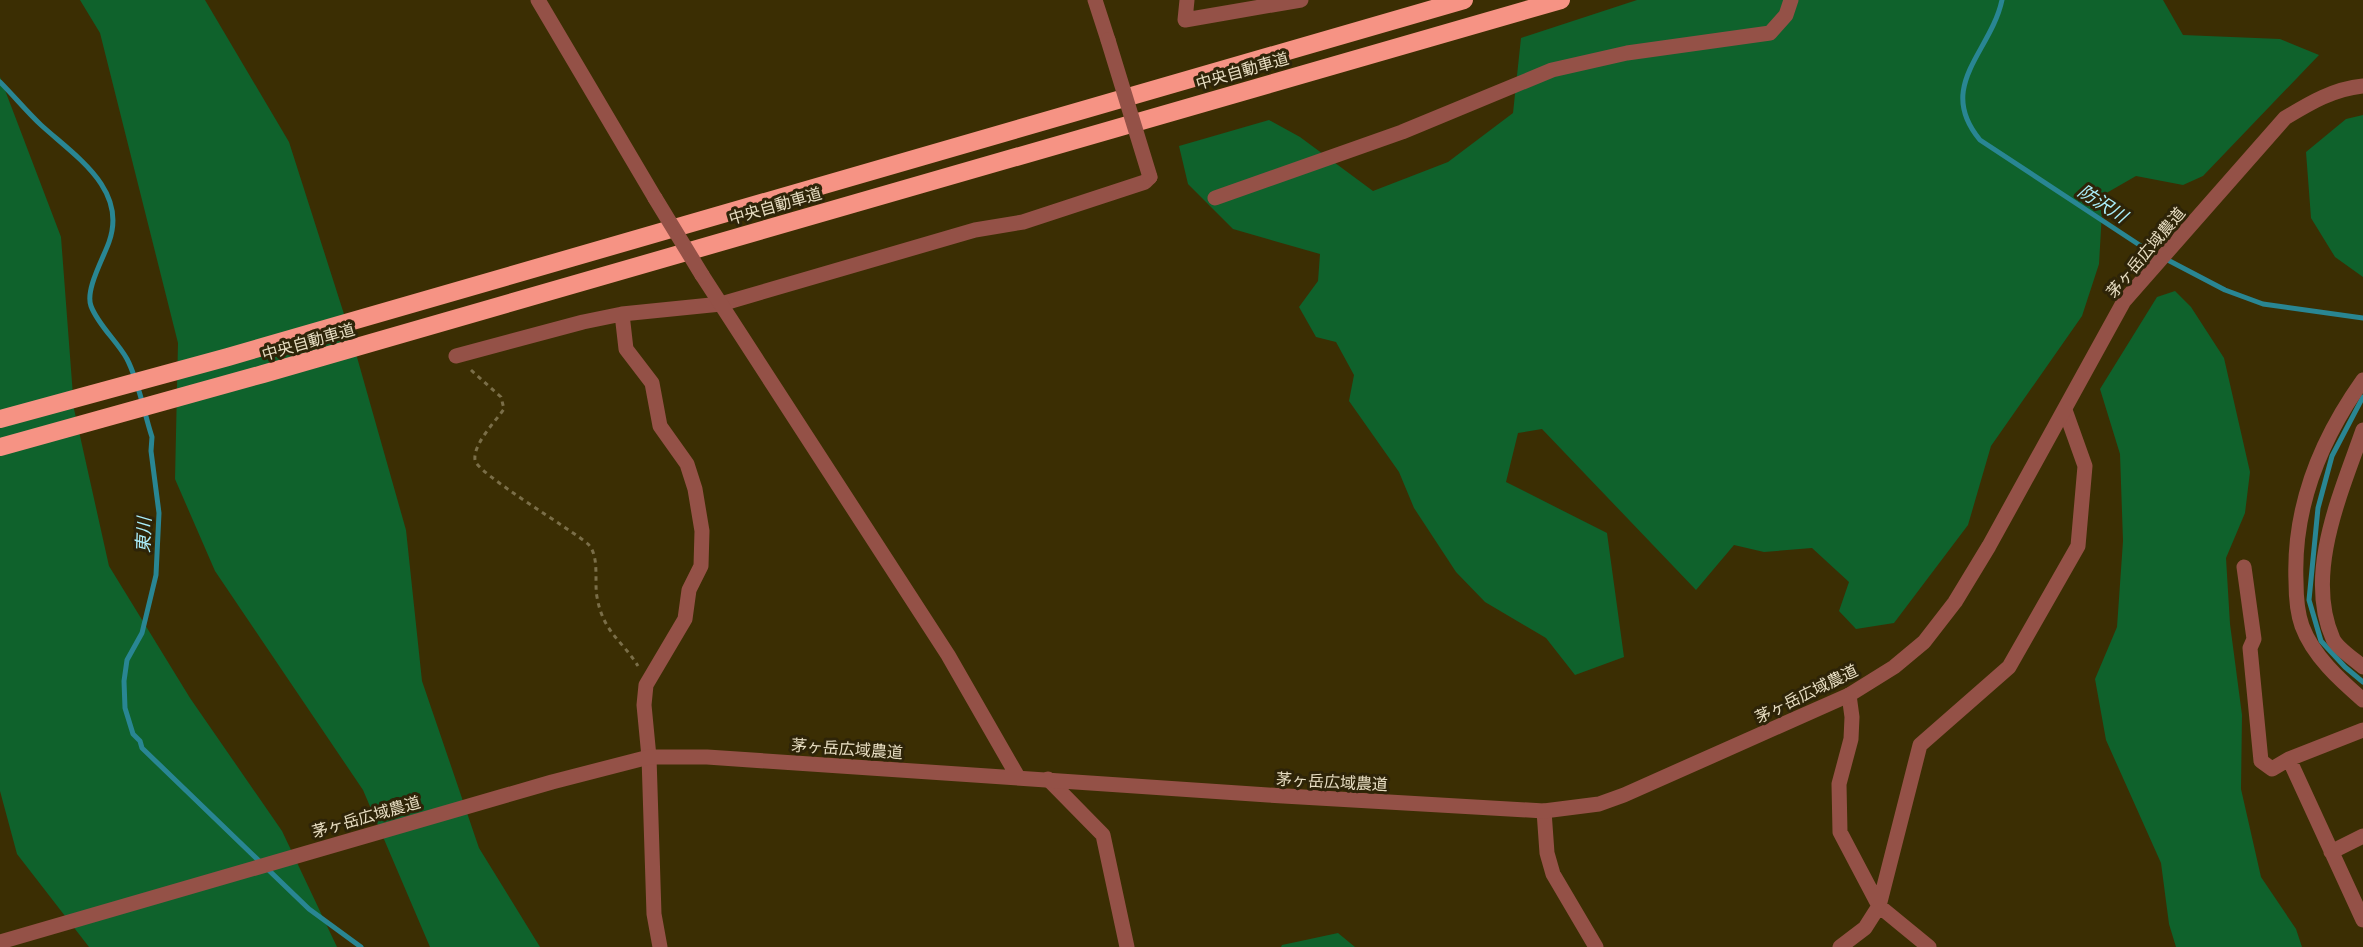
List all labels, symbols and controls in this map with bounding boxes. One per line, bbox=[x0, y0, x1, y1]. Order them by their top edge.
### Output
street label: 中央自動車道 bbox=[1193, 48, 1291, 92]
water label: 防沢川 bbox=[2074, 179, 2133, 228]
street label: 中央自動車道 bbox=[726, 183, 824, 227]
street label: 茅ヶ岳広域農道 bbox=[2102, 203, 2188, 301]
street label: 中央自動車道 bbox=[259, 319, 357, 363]
water label: 東川 bbox=[131, 515, 155, 553]
street label: 茅ヶ岳広域農道 bbox=[1751, 660, 1861, 726]
street label: 茅ヶ岳広域農道 bbox=[790, 735, 904, 761]
street label: 茅ヶ岳広域農道 bbox=[1276, 769, 1388, 793]
street label: 茅ヶ岳広域農道 bbox=[310, 791, 422, 841]

